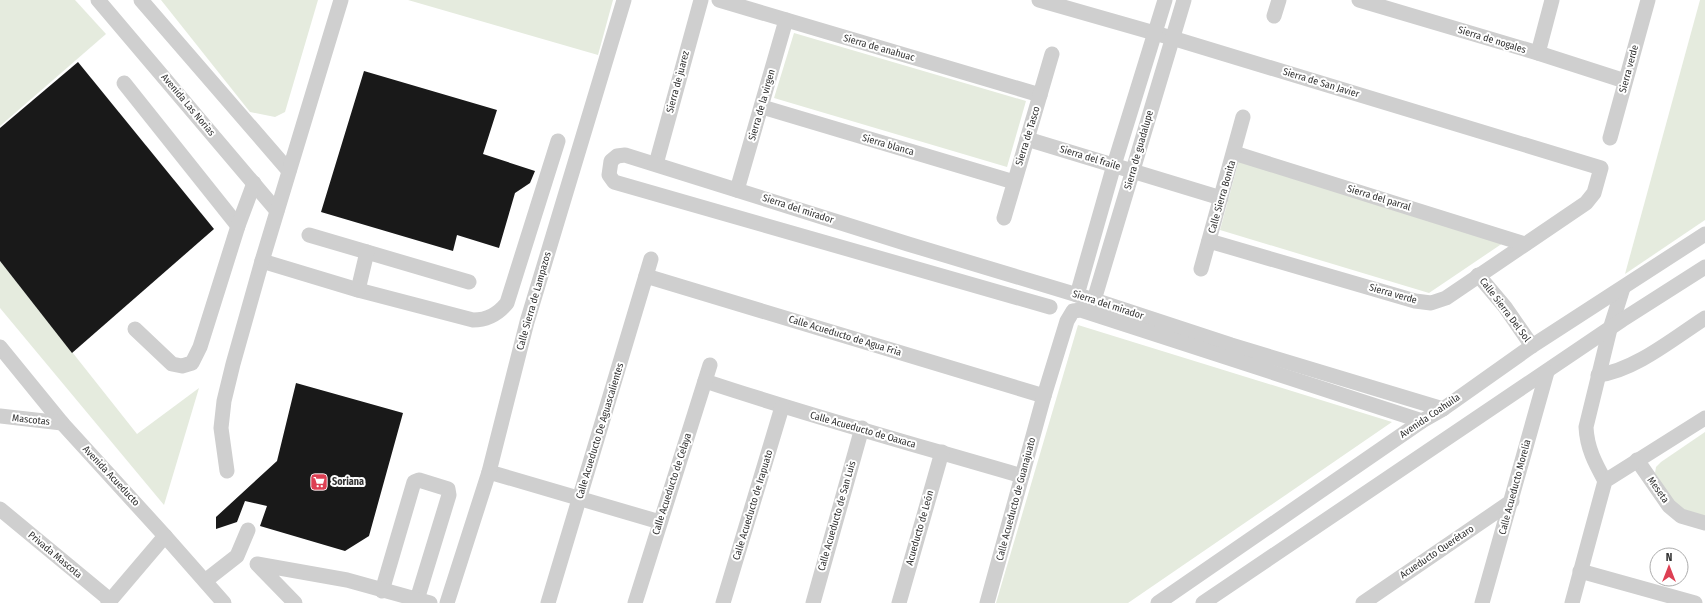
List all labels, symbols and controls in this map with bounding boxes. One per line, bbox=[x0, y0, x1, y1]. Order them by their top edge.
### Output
street label: Sierra de nogales bbox=[1456, 24, 1528, 56]
street label: Sierra de anahuac bbox=[842, 32, 917, 64]
street label: Sierra verde bbox=[1617, 44, 1641, 94]
street label: Sierra de juarez bbox=[664, 50, 692, 114]
street label: Sierra de San Javier bbox=[1281, 66, 1361, 100]
street label: Sierra de la virgen bbox=[746, 68, 778, 142]
street label: Avenida Las Norias bbox=[159, 72, 217, 138]
street label: Sierra de Tasco bbox=[1013, 105, 1043, 167]
street label: Sierra de guadalupe bbox=[1122, 109, 1156, 191]
street label: Sierra blanca bbox=[861, 132, 915, 158]
street label: Sierra del fraile bbox=[1058, 143, 1122, 173]
street label: Calle Sierra Bonita bbox=[1206, 159, 1238, 235]
street label: Sierra del parral bbox=[1346, 183, 1413, 213]
street label: Sierra del mirador bbox=[761, 192, 836, 226]
street label: Calle Sierra de Lampazos bbox=[514, 250, 554, 352]
street label: Calle Sierra Del Sol bbox=[1477, 276, 1533, 345]
street label: Sierra verde bbox=[1368, 281, 1418, 307]
street label: Sierra del mirador bbox=[1071, 288, 1146, 322]
street label: Calle Acueducto de Agua Fria bbox=[787, 313, 903, 359]
street label: Calle Acueducto De Aguascalientes bbox=[574, 362, 626, 500]
street label: Avenida Coahuila bbox=[1397, 391, 1463, 441]
street label: Calle Acueducto de Oaxaca bbox=[809, 409, 917, 451]
street label: Mascotas bbox=[12, 412, 50, 428]
street label: Calle Acueducto de Celaya bbox=[650, 431, 694, 537]
street label: Calle Acueducto de Guanajuato bbox=[994, 436, 1038, 562]
street label: Calle Acueducto Morelia bbox=[1497, 438, 1534, 536]
street label: Avenida Acueducto bbox=[80, 443, 142, 509]
street label: Calle Acueducto de Irapuato bbox=[730, 448, 776, 562]
street label: Calle Acueducto de San Luis bbox=[816, 460, 858, 572]
supermarket icon: Soriana bbox=[309, 472, 329, 492]
street label: Meseta bbox=[1645, 475, 1671, 506]
place label: Soriana bbox=[332, 476, 364, 488]
street label: Acueducto de León bbox=[904, 489, 936, 567]
street label: Acueducto Querétaro bbox=[1398, 523, 1476, 581]
street label: Privada Mascota bbox=[26, 529, 84, 581]
north arrow bbox=[1649, 547, 1689, 587]
text: N bbox=[1666, 551, 1672, 564]

